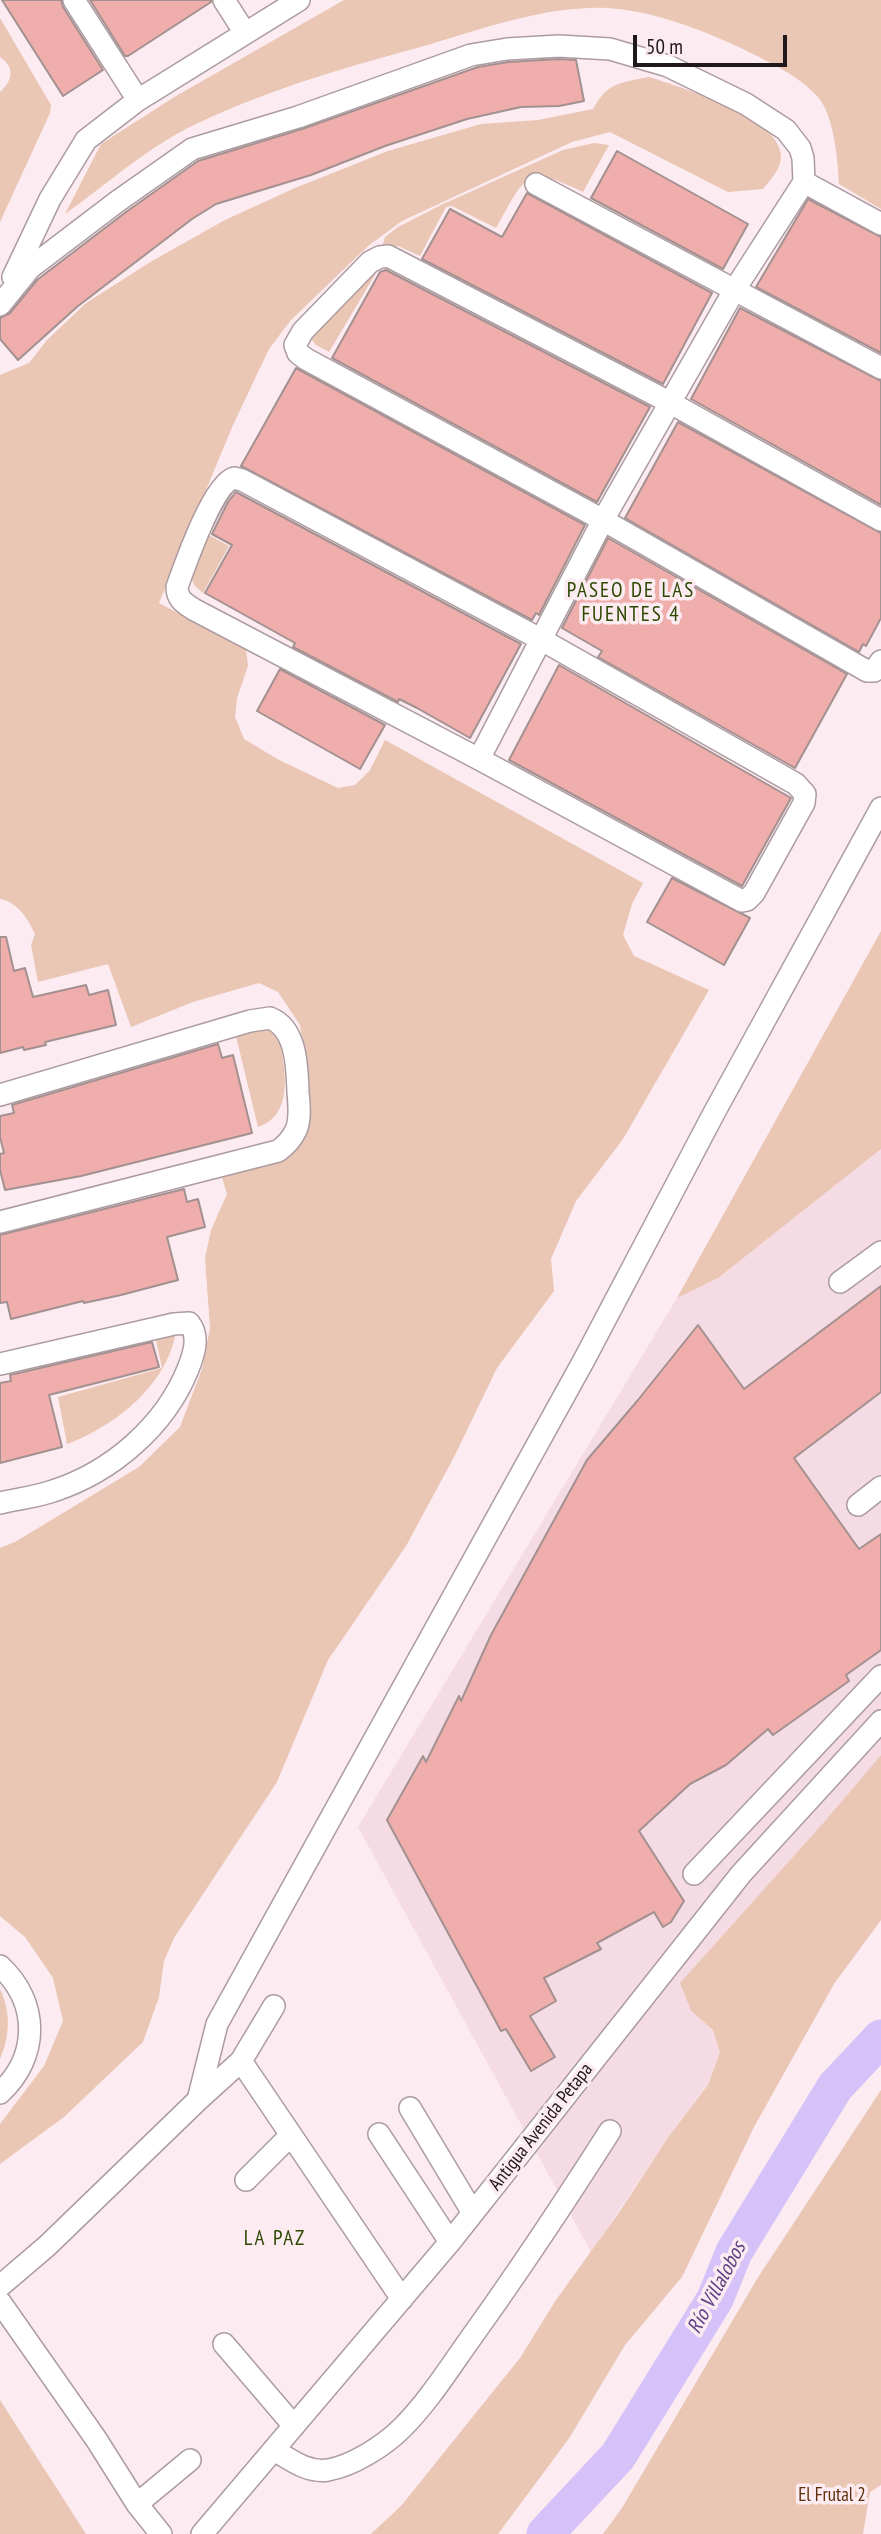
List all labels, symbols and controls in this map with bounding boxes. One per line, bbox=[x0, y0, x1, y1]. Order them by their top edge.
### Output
scale bar bbox=[636, 21, 790, 65]
text: 50 m bbox=[646, 33, 683, 60]
district label: PASEO DE LAS FUENTES 4 bbox=[568, 578, 694, 628]
street label: Antigua Avenida Petapa bbox=[484, 2059, 598, 2195]
district label: LA PAZ bbox=[245, 2226, 305, 2252]
water label: Río Villalobos bbox=[682, 2238, 752, 2338]
park label: El Frutal 2 bbox=[798, 2485, 866, 2507]

